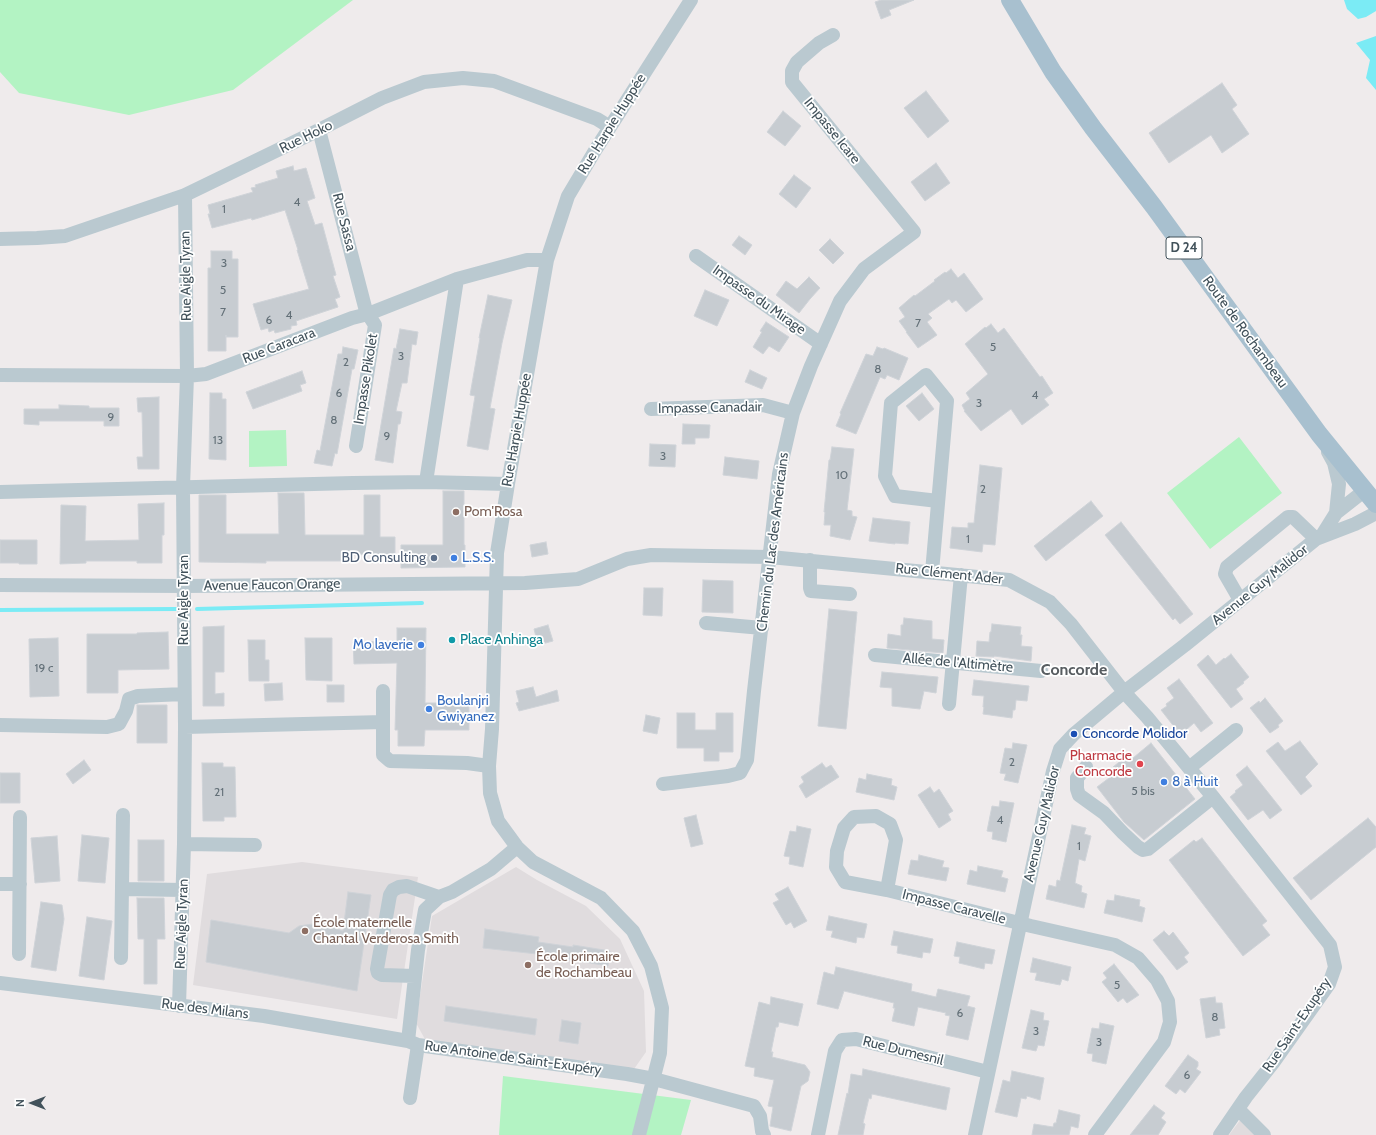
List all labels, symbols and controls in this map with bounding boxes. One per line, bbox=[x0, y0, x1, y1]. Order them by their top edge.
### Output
street label: Rue Harpie Huppée bbox=[574, 71, 650, 177]
street label: Impasse Icare bbox=[800, 95, 864, 167]
street label: Rue Hoko bbox=[277, 117, 335, 157]
street label: Rue Sassa bbox=[329, 191, 359, 253]
house number: 4 bbox=[294, 195, 300, 209]
house number: 1 bbox=[222, 202, 226, 216]
street label: Rue Aigle Tyran bbox=[177, 231, 195, 321]
road number: D 24 bbox=[1166, 237, 1202, 259]
house number: 3 bbox=[221, 256, 227, 270]
street label: Impasse du Mirage bbox=[709, 262, 809, 338]
street label: Route de Rochambeau bbox=[1199, 273, 1291, 391]
house number: 5 bbox=[220, 283, 226, 297]
house number: 7 bbox=[220, 305, 226, 319]
house number: 4 bbox=[286, 308, 292, 322]
house number: 6 bbox=[266, 313, 272, 327]
house number: 7 bbox=[915, 316, 921, 330]
street label: Rue Caracara bbox=[240, 324, 318, 368]
street label: Impasse Pikolet bbox=[351, 332, 381, 426]
house number: 5 bbox=[990, 340, 996, 354]
house number: 3 bbox=[398, 349, 404, 363]
house number: 2 bbox=[343, 355, 349, 369]
house number: 8 bbox=[874, 362, 882, 376]
street label: Rue Harpie Huppée bbox=[499, 372, 535, 488]
house number: 6 bbox=[336, 386, 342, 400]
house number: 4 bbox=[1032, 388, 1038, 402]
house number: 3 bbox=[976, 396, 982, 410]
street label: Impasse Canadair bbox=[658, 399, 762, 417]
house number: 9 bbox=[108, 410, 114, 424]
house number: 8 bbox=[330, 413, 338, 427]
house number: 9 bbox=[384, 429, 390, 443]
house number: 13 bbox=[213, 433, 223, 447]
house number: 3 bbox=[660, 449, 666, 463]
street label: Chemin du Lac des Américains bbox=[754, 452, 792, 632]
house number: 10 bbox=[836, 468, 848, 482]
house number: 2 bbox=[980, 482, 986, 496]
place label: Pom'Rosa bbox=[464, 504, 522, 520]
marker: Pom'Rosa bbox=[451, 507, 461, 517]
house number: 1 bbox=[966, 532, 970, 546]
street label: Avenue Guy Malidor bbox=[1209, 541, 1311, 629]
place label: BD Consulting bbox=[342, 550, 426, 566]
place label: L.S.S. bbox=[462, 550, 494, 566]
marker: BD Consulting bbox=[429, 553, 439, 563]
marker: L.S.S. bbox=[449, 553, 459, 563]
street label: Rue Aigle Tyran bbox=[176, 555, 192, 645]
street label: Rue Clément Ader bbox=[895, 560, 1003, 588]
street label: Avenue Faucon Orange bbox=[203, 575, 341, 595]
place label: Place Anhinga bbox=[460, 632, 543, 648]
marker: Place Anhinga bbox=[447, 635, 457, 645]
place label: Mo laverie bbox=[353, 637, 413, 653]
marker: Mo laverie bbox=[416, 640, 426, 650]
street label: Allée de l'Altimètre bbox=[902, 650, 1014, 676]
district label: Concorde bbox=[1041, 660, 1107, 680]
house number: 19 c bbox=[35, 661, 53, 675]
place label: Boulanjri Gwiyanez bbox=[437, 693, 495, 726]
marker: Boulanjri Gwiyanez bbox=[424, 704, 434, 714]
place label: Concorde Molidor bbox=[1082, 726, 1187, 742]
marker: Concorde Molidor bbox=[1069, 729, 1079, 739]
place label: Pharmacie Concorde bbox=[1070, 748, 1132, 780]
house number: 2 bbox=[1009, 755, 1015, 769]
marker: Pharmacie Concorde bbox=[1135, 759, 1145, 769]
street label: Avenue Guy Malidor bbox=[1020, 764, 1064, 884]
place label: 8 à Huit bbox=[1172, 774, 1218, 790]
marker: 8 à Huit bbox=[1159, 777, 1169, 787]
house number: 5 bis bbox=[1131, 784, 1155, 798]
house number: 21 bbox=[214, 785, 224, 799]
house number: 4 bbox=[997, 813, 1003, 827]
house number: 1 bbox=[1077, 839, 1081, 853]
street label: Rue Aigle Tyran bbox=[172, 879, 192, 969]
street label: Impasse Caravelle bbox=[901, 886, 1007, 928]
place label: École maternelle Chantal Verderosa Smith bbox=[313, 915, 459, 948]
marker: École maternelle Chantal Verderosa Smith bbox=[300, 926, 310, 936]
place label: École primaire de Rochambeau bbox=[536, 949, 632, 982]
marker: École primaire de Rochambeau bbox=[523, 960, 533, 970]
street label: Rue Saint-Exupéry bbox=[1259, 975, 1335, 1075]
house number: 5 bbox=[1114, 978, 1120, 992]
street label: Rue des Milans bbox=[160, 995, 250, 1023]
house number: 6 bbox=[957, 1006, 963, 1020]
house number: 8 bbox=[1211, 1010, 1219, 1024]
house number: 3 bbox=[1033, 1024, 1039, 1038]
street label: Rue Dumesnil bbox=[861, 1033, 945, 1069]
house number: 3 bbox=[1096, 1035, 1102, 1049]
street label: Rue Antoine de Saint-Exupéry bbox=[424, 1037, 602, 1079]
house number: 6 bbox=[1184, 1068, 1190, 1082]
north arrow bbox=[12, 1083, 52, 1123]
text: N bbox=[13, 1099, 27, 1107]

